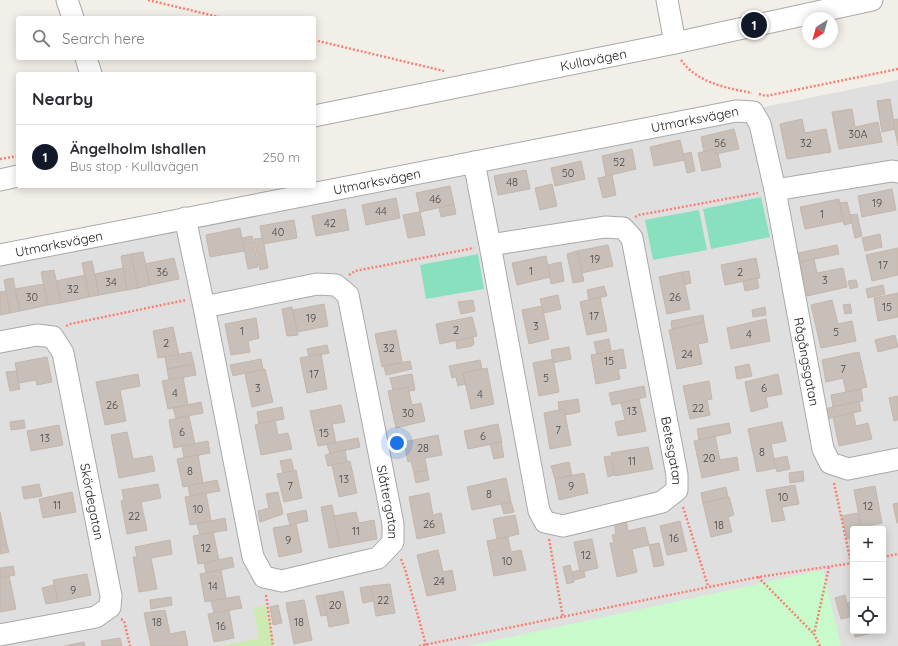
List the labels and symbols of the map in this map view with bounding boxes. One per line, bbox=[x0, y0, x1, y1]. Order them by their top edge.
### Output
pin: 1 bbox=[741, 10, 767, 40]
north arrow bbox=[802, 12, 838, 48]
street label: Kullavägen bbox=[559, 45, 628, 74]
street label: Utmarksvägen bbox=[650, 103, 740, 135]
house number: 30A bbox=[848, 127, 868, 141]
house number: 56 bbox=[714, 136, 726, 150]
house number: 32 bbox=[800, 136, 812, 150]
house number: 52 bbox=[613, 155, 625, 169]
street label: Utmarksvägen bbox=[332, 165, 422, 198]
house number: 50 bbox=[562, 166, 574, 180]
house number: 48 bbox=[506, 175, 518, 189]
house number: 46 bbox=[429, 192, 441, 206]
house number: 19 bbox=[872, 196, 882, 210]
house number: 44 bbox=[375, 204, 387, 218]
house number: 1 bbox=[820, 207, 824, 221]
house number: 42 bbox=[324, 216, 336, 230]
house number: 40 bbox=[272, 225, 284, 239]
street label: Utmarksvägen bbox=[14, 227, 104, 260]
house number: 19 bbox=[590, 252, 600, 266]
house number: 17 bbox=[878, 258, 888, 272]
house number: 1 bbox=[529, 264, 533, 278]
house number: 36 bbox=[156, 265, 168, 279]
house number: 2 bbox=[737, 265, 743, 279]
house number: 3 bbox=[822, 273, 828, 287]
house number: 34 bbox=[105, 275, 117, 289]
house number: 32 bbox=[67, 282, 79, 296]
house number: 30 bbox=[26, 290, 38, 304]
house number: 26 bbox=[669, 290, 681, 304]
house number: 15 bbox=[882, 300, 892, 314]
house number: 17 bbox=[589, 309, 599, 323]
house number: 19 bbox=[306, 311, 316, 325]
street label: Rågångsgatan bbox=[791, 316, 823, 407]
house number: 3 bbox=[533, 319, 539, 333]
house number: 2 bbox=[453, 323, 459, 337]
house number: 1 bbox=[240, 324, 244, 338]
house number: 5 bbox=[833, 325, 839, 339]
house number: 4 bbox=[746, 327, 752, 341]
house number: 2 bbox=[163, 336, 169, 350]
house number: 32 bbox=[383, 341, 395, 355]
house number: 24 bbox=[681, 347, 693, 361]
house number: 15 bbox=[604, 354, 614, 368]
house number: 7 bbox=[840, 362, 846, 376]
house number: 17 bbox=[309, 367, 319, 381]
house number: 5 bbox=[543, 371, 549, 385]
house number: 3 bbox=[255, 381, 261, 395]
house number: 6 bbox=[761, 381, 767, 395]
house number: 4 bbox=[172, 386, 178, 400]
house number: 4 bbox=[477, 387, 483, 401]
house number: 26 bbox=[106, 398, 118, 412]
house number: 22 bbox=[692, 401, 704, 415]
house number: 13 bbox=[627, 404, 637, 418]
house number: 30 bbox=[402, 406, 414, 420]
street label: Betesgatan bbox=[658, 415, 685, 485]
house number: 7 bbox=[555, 423, 561, 437]
house number: 6 bbox=[179, 425, 185, 439]
house number: 15 bbox=[319, 426, 329, 440]
house number: 6 bbox=[480, 429, 486, 443]
house number: 13 bbox=[40, 431, 50, 445]
your location bbox=[387, 433, 407, 453]
house number: 28 bbox=[417, 441, 429, 455]
house number: 8 bbox=[759, 445, 765, 459]
house number: 20 bbox=[703, 451, 715, 465]
house number: 11 bbox=[628, 454, 636, 468]
street label: Skördegatan bbox=[77, 462, 108, 541]
house number: 8 bbox=[187, 464, 193, 478]
street label: Slåttergatan bbox=[374, 464, 401, 539]
house number: 13 bbox=[339, 472, 349, 486]
house number: 7 bbox=[287, 479, 293, 493]
house number: 9 bbox=[568, 479, 574, 493]
house number: 8 bbox=[486, 487, 492, 501]
house number: 10 bbox=[778, 490, 788, 504]
house number: 11 bbox=[53, 498, 61, 512]
house number: 12 bbox=[863, 499, 873, 513]
house number: 10 bbox=[193, 502, 203, 516]
house number: 22 bbox=[128, 509, 140, 523]
house number: 26 bbox=[423, 517, 435, 531]
house number: 18 bbox=[714, 518, 724, 532]
house number: 11 bbox=[352, 524, 360, 538]
house number: 16 bbox=[669, 531, 679, 545]
house number: 9 bbox=[285, 533, 291, 547]
house number: 12 bbox=[201, 541, 211, 555]
house number: 12 bbox=[581, 548, 591, 562]
house number: 10 bbox=[502, 554, 512, 568]
house number: 24 bbox=[433, 574, 445, 588]
house number: 14 bbox=[208, 579, 218, 593]
house number: 9 bbox=[70, 583, 76, 597]
house number: 22 bbox=[377, 593, 389, 607]
house number: 20 bbox=[329, 598, 341, 612]
house number: 18 bbox=[152, 615, 162, 629]
house number: 18 bbox=[294, 615, 304, 629]
house number: 16 bbox=[216, 619, 226, 633]

